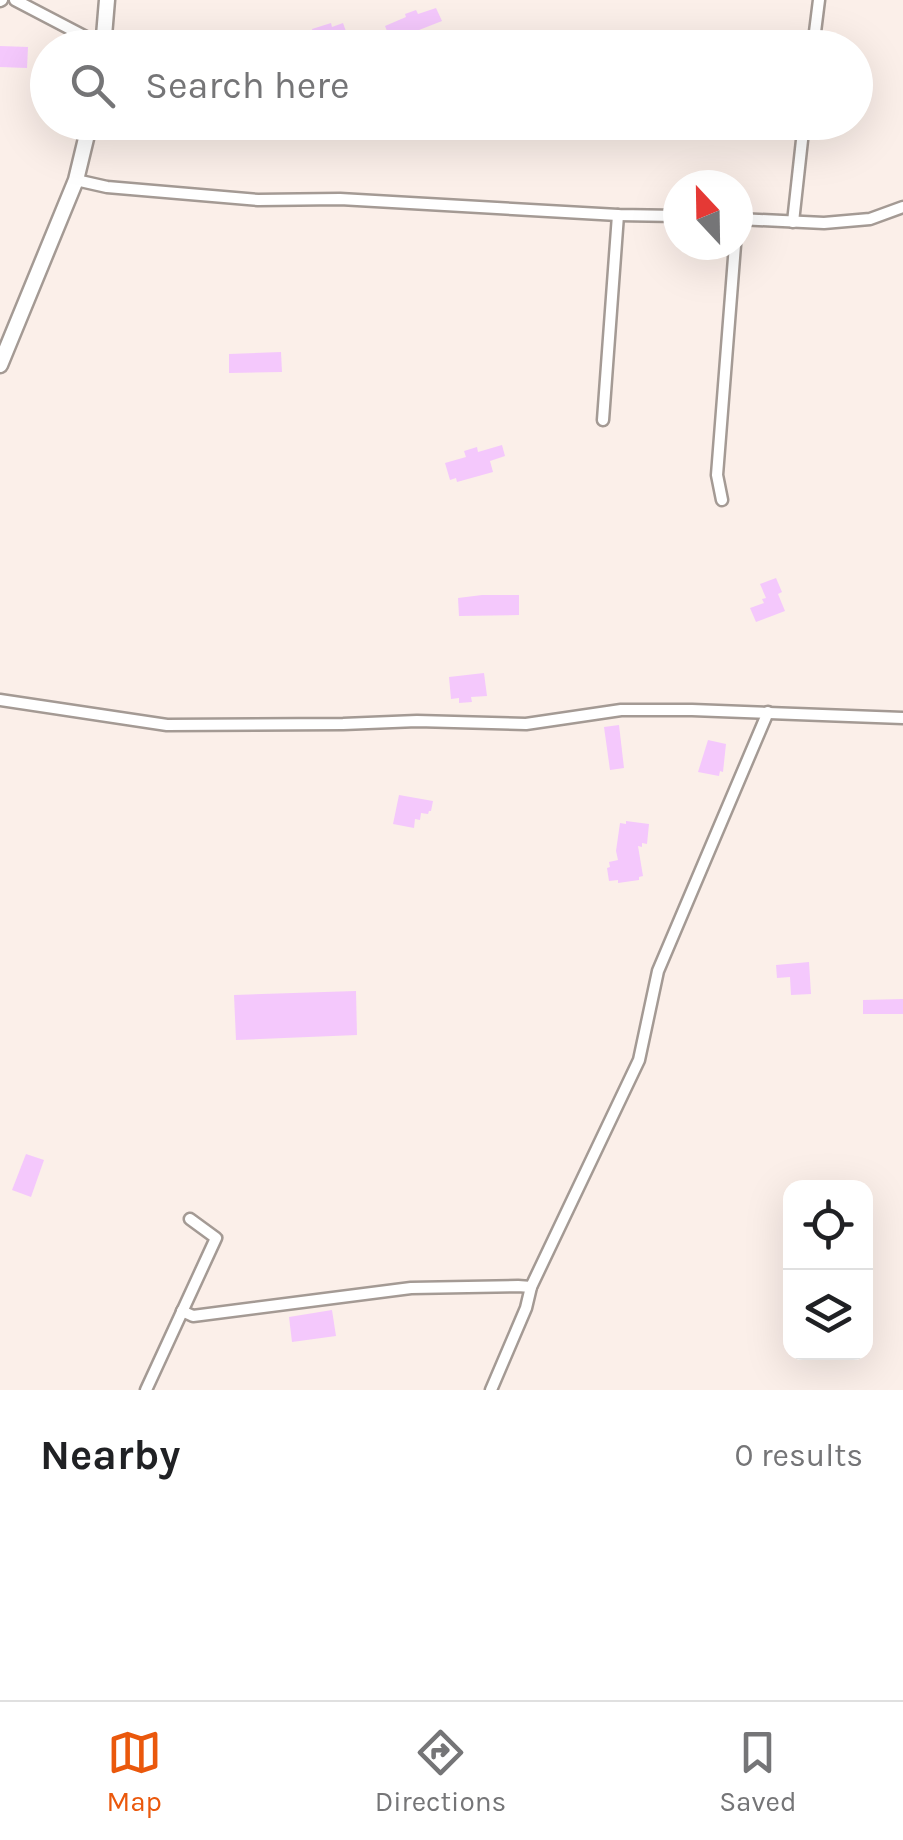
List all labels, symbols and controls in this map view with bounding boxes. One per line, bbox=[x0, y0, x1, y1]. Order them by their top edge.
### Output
search box bbox=[30, 30, 873, 140]
icon: search bbox=[65, 58, 120, 113]
text: Search here bbox=[145, 63, 349, 108]
north arrow bbox=[663, 170, 753, 260]
map controls bbox=[783, 1180, 873, 1360]
button: locate bbox=[783, 1180, 873, 1270]
button: layers bbox=[783, 1270, 873, 1360]
text: Nearby bbox=[40, 1430, 180, 1480]
text: 0 results bbox=[734, 1437, 863, 1474]
tab: Map bbox=[106, 1725, 162, 1818]
tab: Directions bbox=[375, 1725, 506, 1818]
tab: Saved bbox=[719, 1725, 797, 1818]

